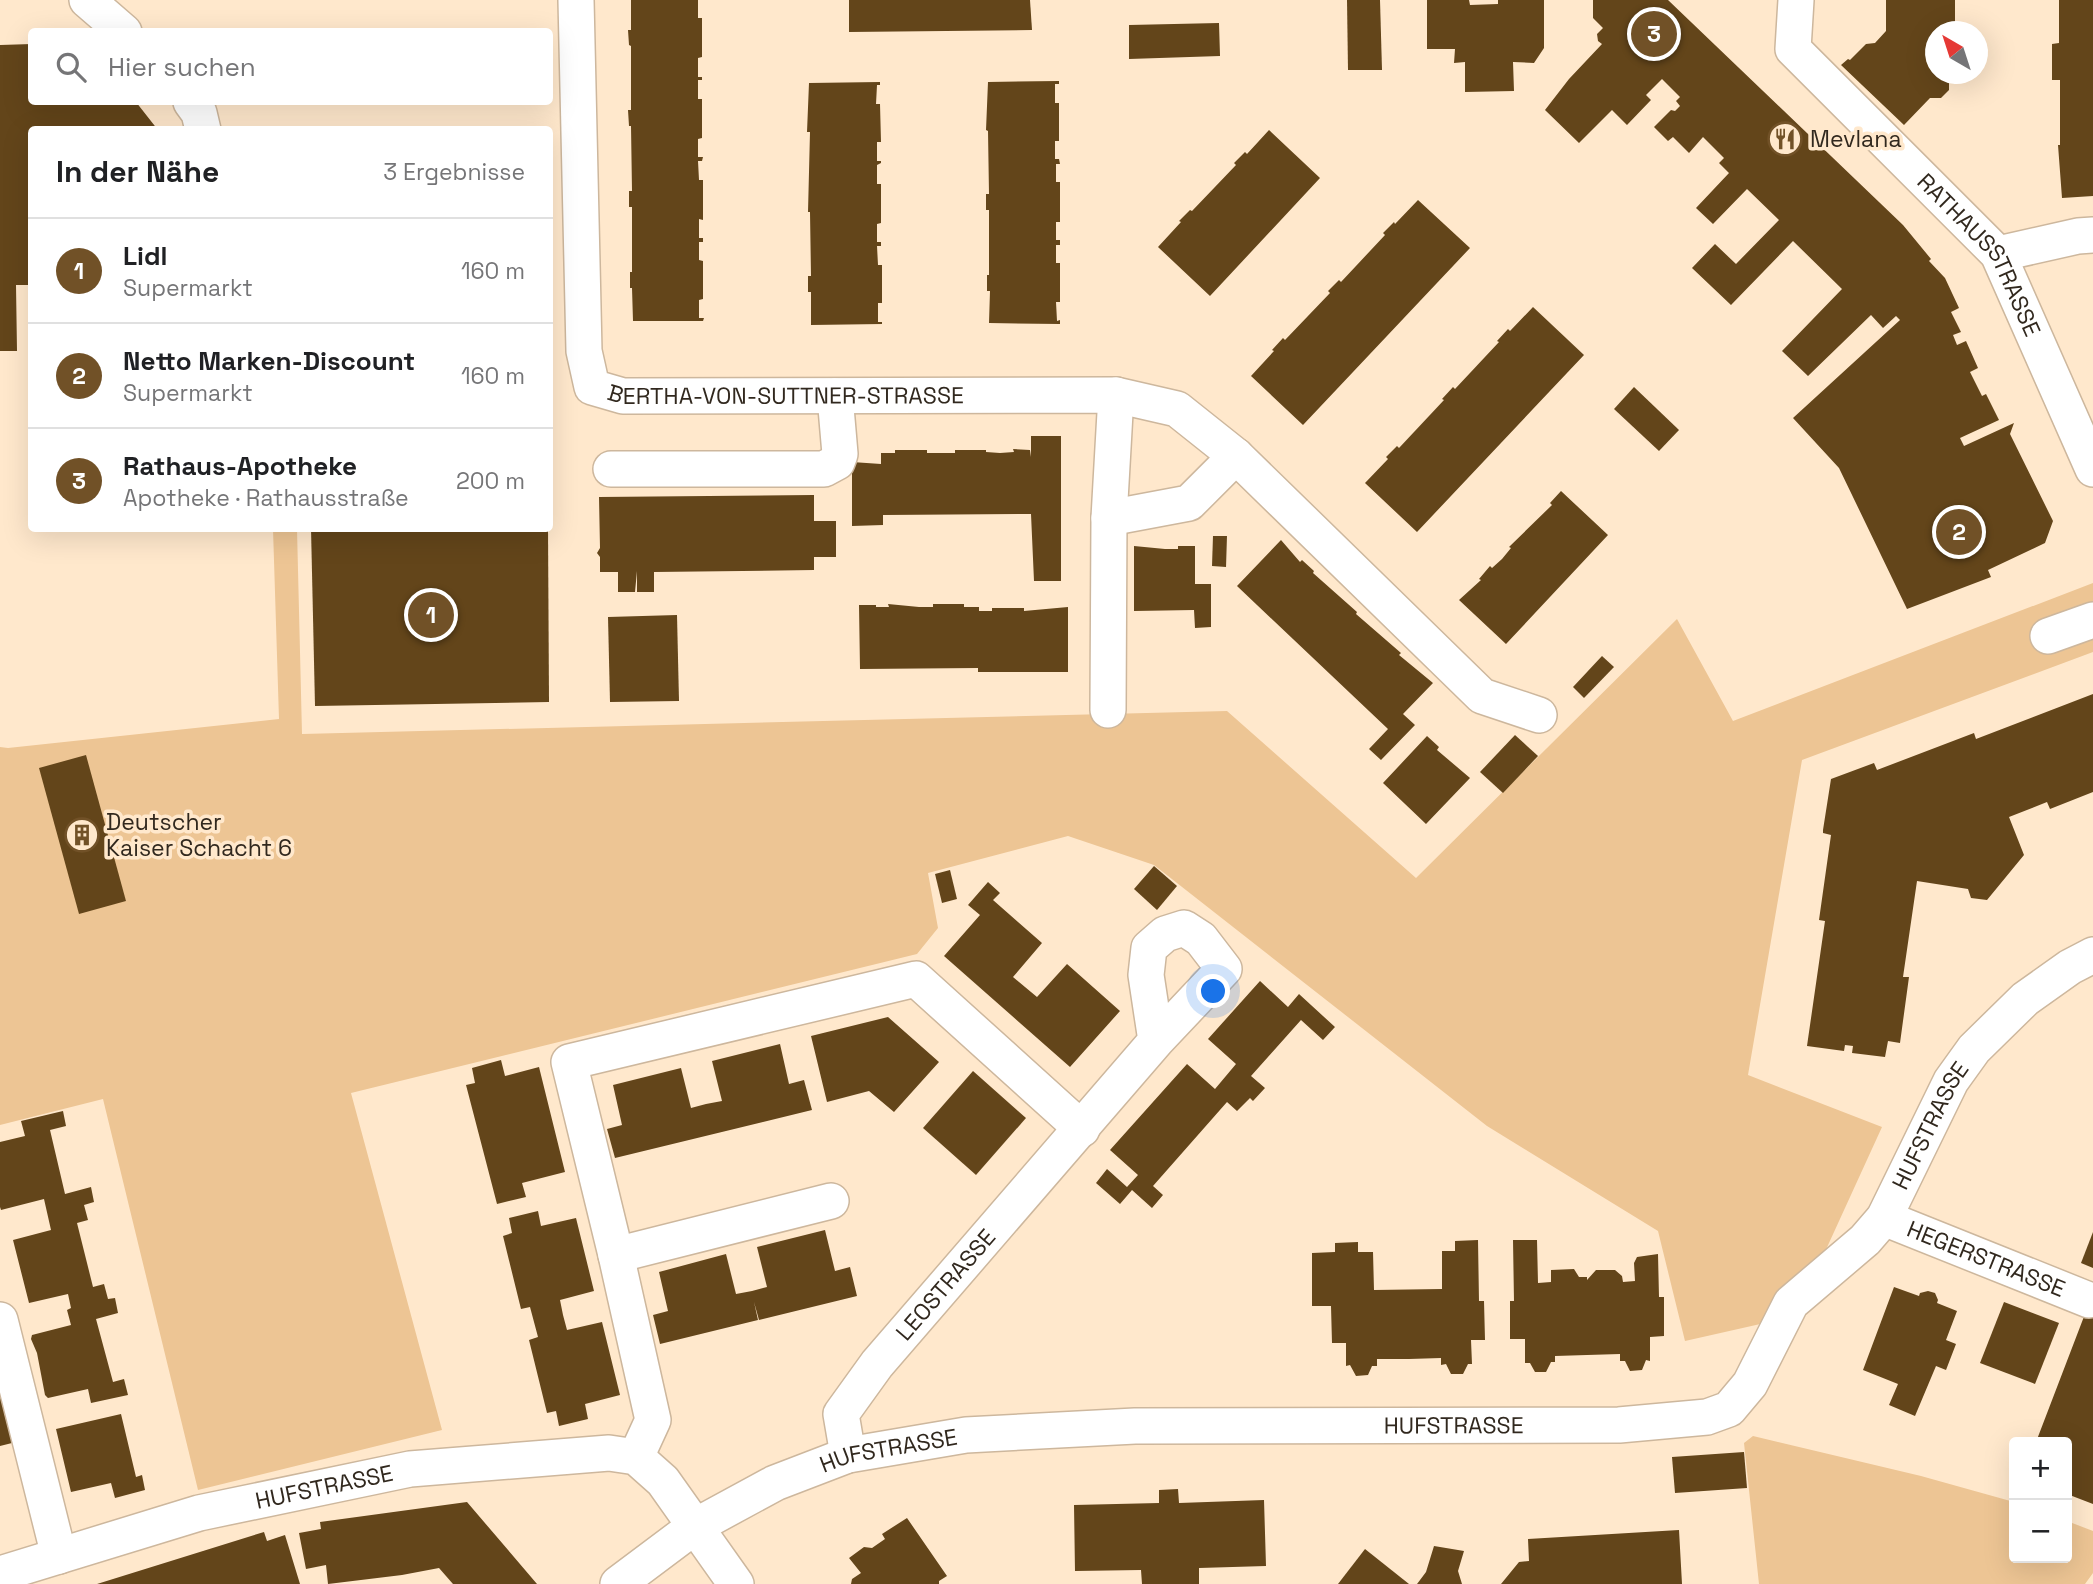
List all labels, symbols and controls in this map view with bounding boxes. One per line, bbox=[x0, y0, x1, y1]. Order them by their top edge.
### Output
pin: 3 bbox=[1631, 8, 1677, 60]
north arrow bbox=[1925, 21, 1988, 84]
search box bbox=[28, 28, 553, 105]
icon: search bbox=[52, 48, 90, 86]
text: Hier suchen bbox=[108, 50, 256, 84]
restaurant icon: Mevlana bbox=[1766, 120, 1804, 158]
place label: Mevlana bbox=[1810, 124, 1902, 154]
text: In der Nähe bbox=[56, 152, 219, 191]
text: 3 Ergebnisse bbox=[383, 157, 525, 187]
street label: RATHAUSSTRASSE bbox=[1911, 167, 2047, 341]
text: Lidl bbox=[123, 239, 168, 273]
text: 1 bbox=[74, 256, 84, 286]
text: 160 m bbox=[461, 256, 525, 286]
text: Supermarkt bbox=[123, 273, 253, 303]
text: Netto Marken-Discount bbox=[123, 344, 415, 378]
text: 2 bbox=[72, 361, 86, 391]
text: 160 m bbox=[461, 361, 525, 391]
street label: BERTHA-VON-SUTTNER-STRASSE bbox=[604, 377, 964, 411]
text: Supermarkt bbox=[123, 378, 253, 408]
text: Rathaus-Apotheke bbox=[123, 449, 357, 483]
text: 3 bbox=[72, 466, 86, 496]
text: 200 m bbox=[456, 466, 525, 496]
text: Apotheke · Rathausstraße bbox=[123, 483, 409, 513]
pin: 2 bbox=[1936, 506, 1982, 558]
pin: 1 bbox=[408, 589, 454, 641]
place label: Deutscher Kaiser Schacht 6 bbox=[106, 807, 292, 863]
building icon: Deutscher Kaiser Schacht 6 bbox=[63, 816, 101, 854]
your location bbox=[1196, 974, 1230, 1008]
street label: HUFSTRASSE bbox=[1885, 1055, 1975, 1195]
street label: HEGERSTRASSE bbox=[1903, 1214, 2070, 1304]
street label: LEOSTRASSE bbox=[889, 1223, 1002, 1347]
street label: HUFSTRASSE bbox=[1384, 1410, 1524, 1440]
street label: HUFSTRASSE bbox=[815, 1422, 960, 1480]
map controls bbox=[2009, 1437, 2072, 1563]
button: + bbox=[2009, 1437, 2072, 1500]
street label: HUFSTRASSE bbox=[253, 1458, 396, 1516]
button: − bbox=[2009, 1500, 2072, 1563]

